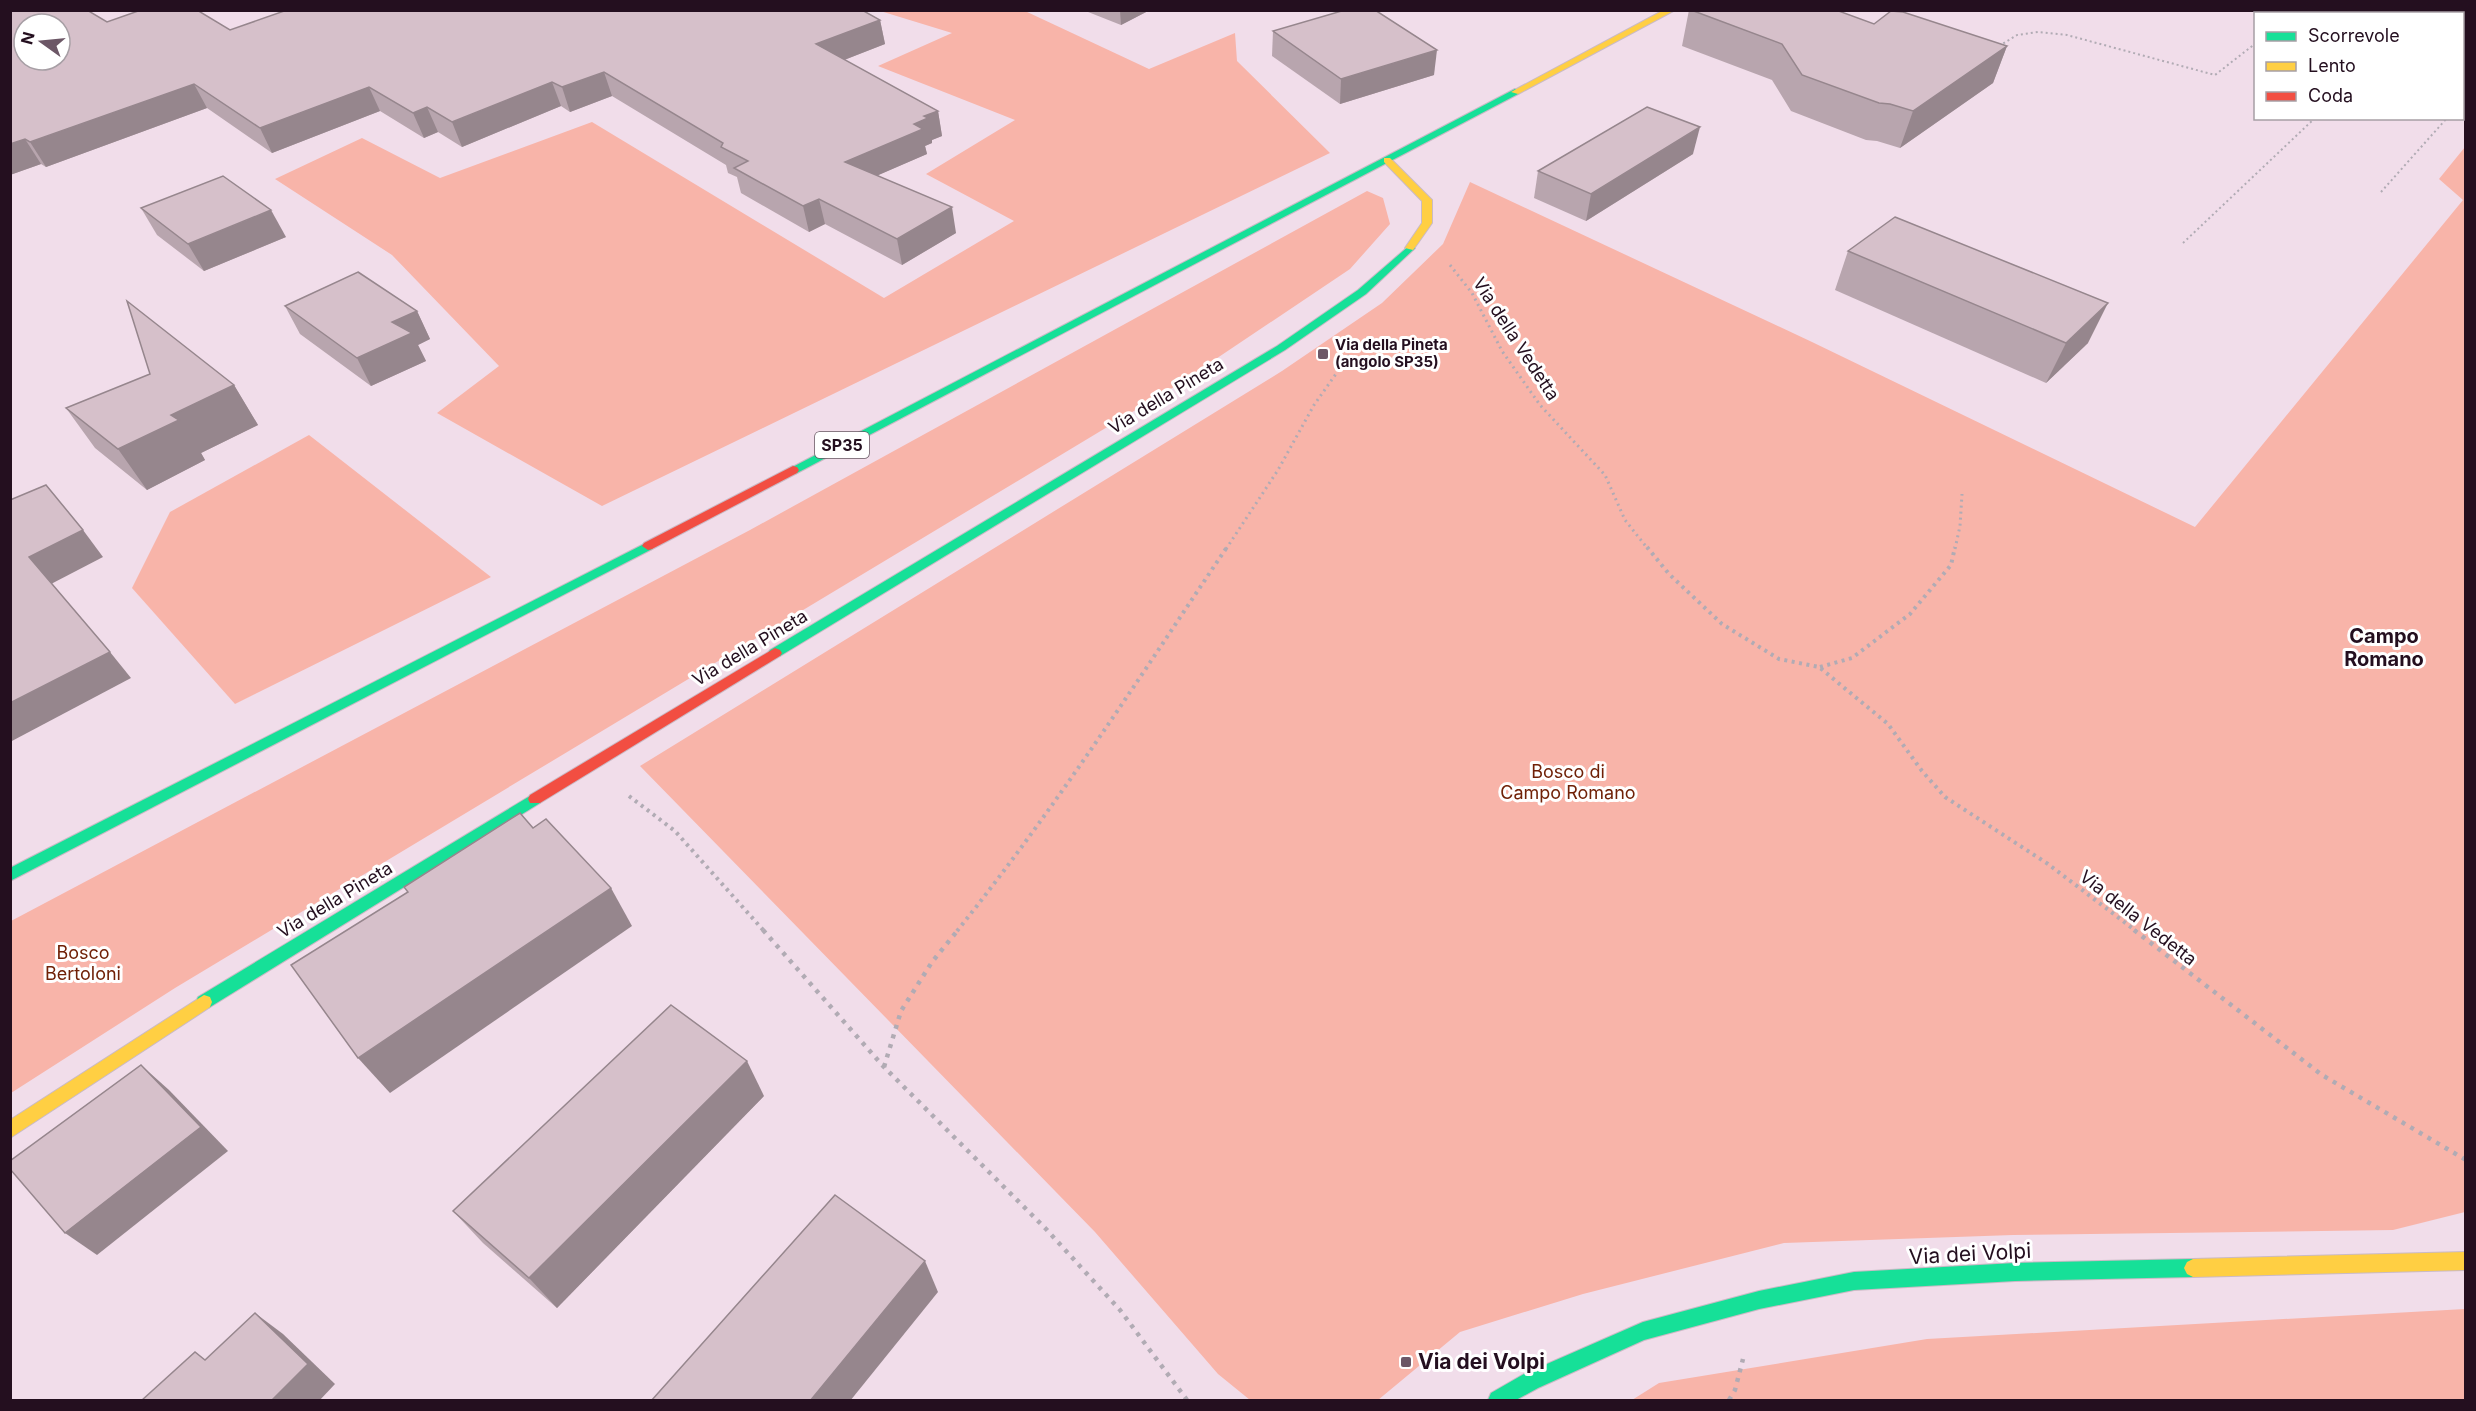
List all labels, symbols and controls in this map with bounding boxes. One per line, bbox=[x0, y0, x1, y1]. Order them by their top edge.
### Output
north arrow bbox=[12, 12, 72, 72]
legend bbox=[2254, 12, 2464, 120]
text: Scorrevole bbox=[2308, 25, 2400, 46]
text: N bbox=[16, 30, 39, 47]
text: Lento bbox=[2308, 55, 2356, 76]
text: Coda bbox=[2308, 85, 2353, 106]
street label: Via della Vedetta bbox=[1469, 273, 1564, 404]
place label: Via della Pineta (angolo SP35) bbox=[1335, 335, 1448, 371]
marker: Via della Pineta (angolo SP35) bbox=[1316, 347, 1330, 361]
street label: Via della Pineta bbox=[1104, 353, 1227, 438]
road number: SP35 bbox=[815, 432, 869, 458]
street label: Via della Pineta bbox=[688, 605, 811, 690]
district label: Campo Romano bbox=[2344, 624, 2424, 671]
park label: Bosco di Campo Romano bbox=[1500, 761, 1636, 803]
street label: Via della Pineta bbox=[273, 857, 396, 942]
street label: Via della Vedetta bbox=[2076, 865, 2201, 970]
park label: Bosco Bertoloni bbox=[45, 942, 121, 984]
street label: Via dei Volpi bbox=[1908, 1238, 2032, 1269]
place label: Via dei Volpi bbox=[1418, 1349, 1545, 1374]
marker: Via dei Volpi bbox=[1399, 1355, 1413, 1369]

